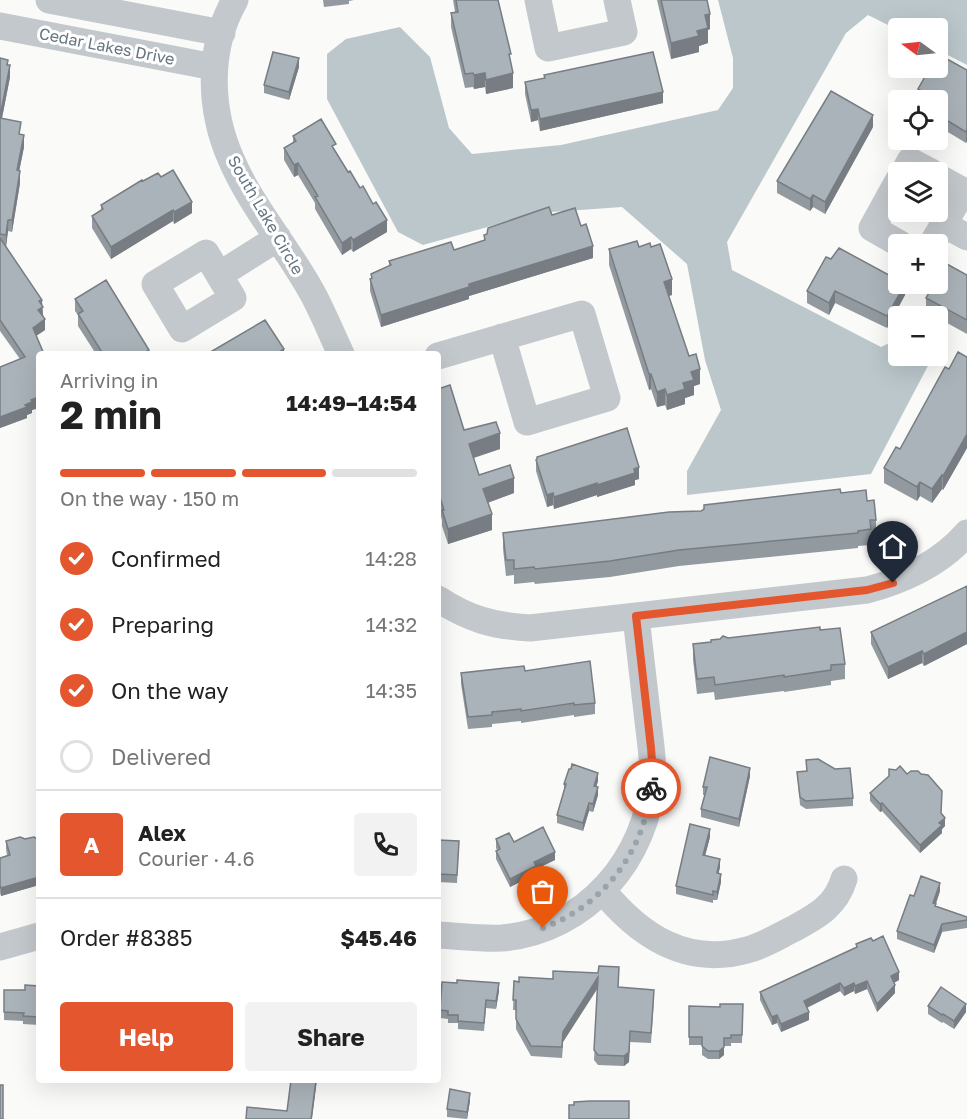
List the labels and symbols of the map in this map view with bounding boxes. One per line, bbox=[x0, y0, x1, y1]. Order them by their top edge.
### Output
north arrow bbox=[888, 18, 948, 78]
street label: Cedar Lakes Drive bbox=[37, 23, 177, 69]
street label: South Lake Circle bbox=[224, 152, 308, 278]
pin bbox=[867, 521, 918, 583]
courier bbox=[621, 758, 681, 818]
pin bbox=[517, 866, 568, 928]

